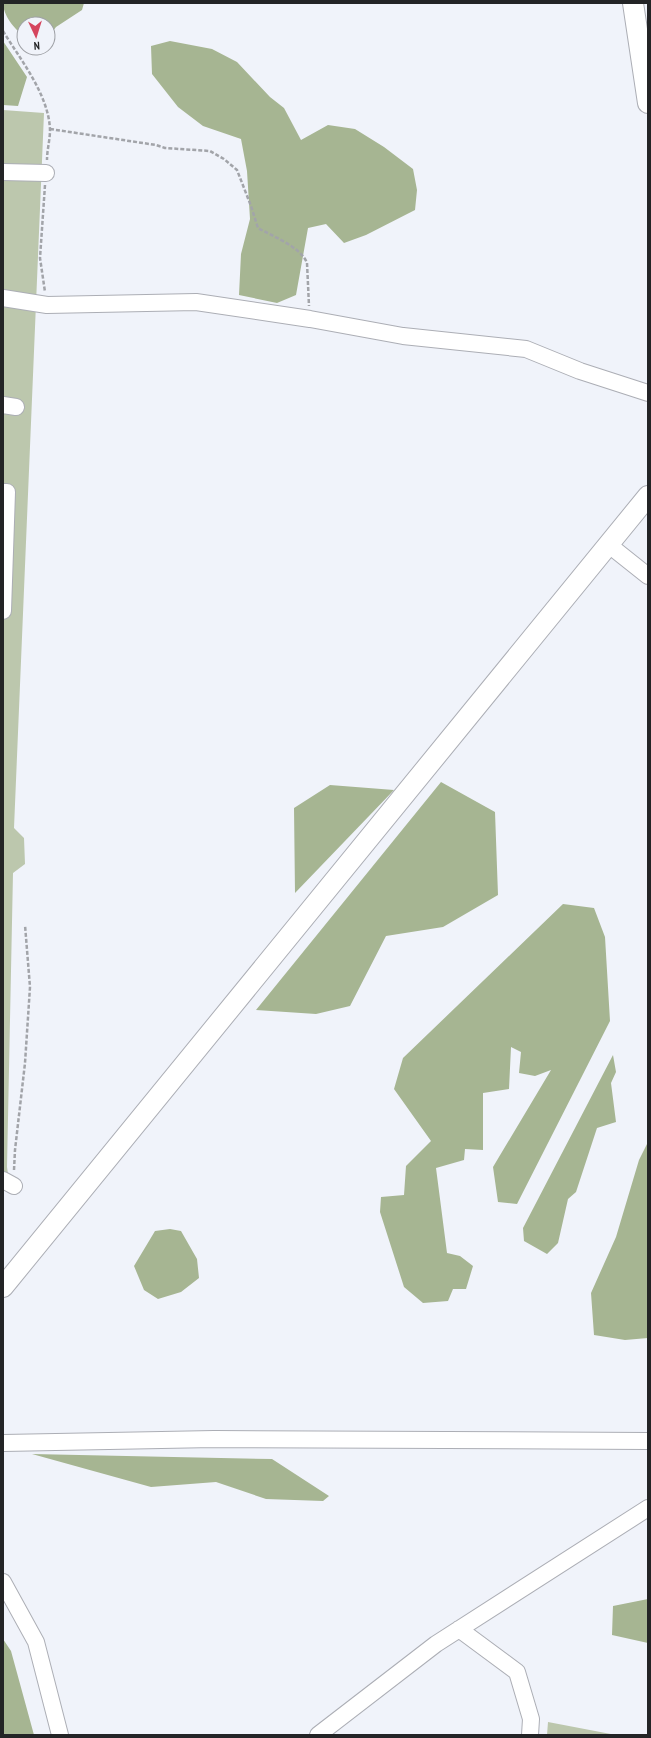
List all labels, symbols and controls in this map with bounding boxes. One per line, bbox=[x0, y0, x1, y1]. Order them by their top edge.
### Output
north arrow bbox=[16, 16, 56, 56]
text: N bbox=[33, 39, 40, 53]

